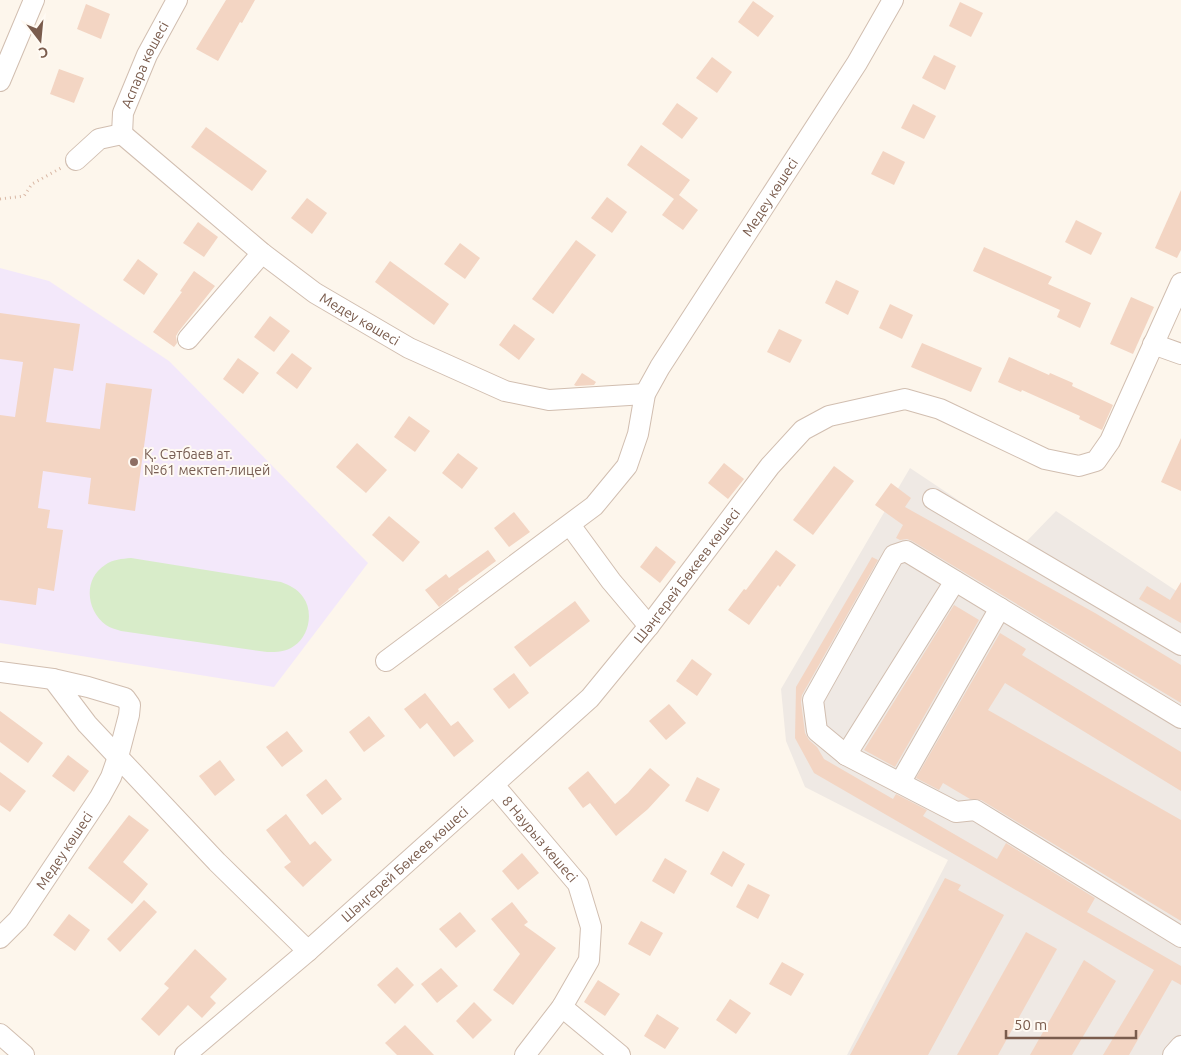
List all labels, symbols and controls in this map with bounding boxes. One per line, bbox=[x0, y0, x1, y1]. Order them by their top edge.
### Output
north arrow bbox=[15, 15, 65, 65]
street label: Аспара көшесі bbox=[118, 19, 172, 110]
text: С bbox=[37, 44, 50, 61]
street label: Медеу көшесі bbox=[739, 155, 801, 239]
street label: Медеу көшесі bbox=[317, 290, 403, 349]
place label: Қ. Сәтбаев ат. №61 мектеп-лицей bbox=[144, 446, 270, 478]
marker: Қ. Сәтбаев ат. №61 мектеп-лицей bbox=[128, 456, 140, 468]
street label: Шәңгерей Бөкеев көшесі bbox=[630, 505, 743, 646]
street label: 8 Наурыз көшесі bbox=[499, 793, 581, 885]
street label: Шәңгерей Бөкеев көшесі bbox=[338, 803, 471, 925]
street label: Медеу көшесі bbox=[33, 809, 96, 892]
scale bar bbox=[1006, 1008, 1136, 1040]
text: 50 m bbox=[1014, 1016, 1047, 1033]

